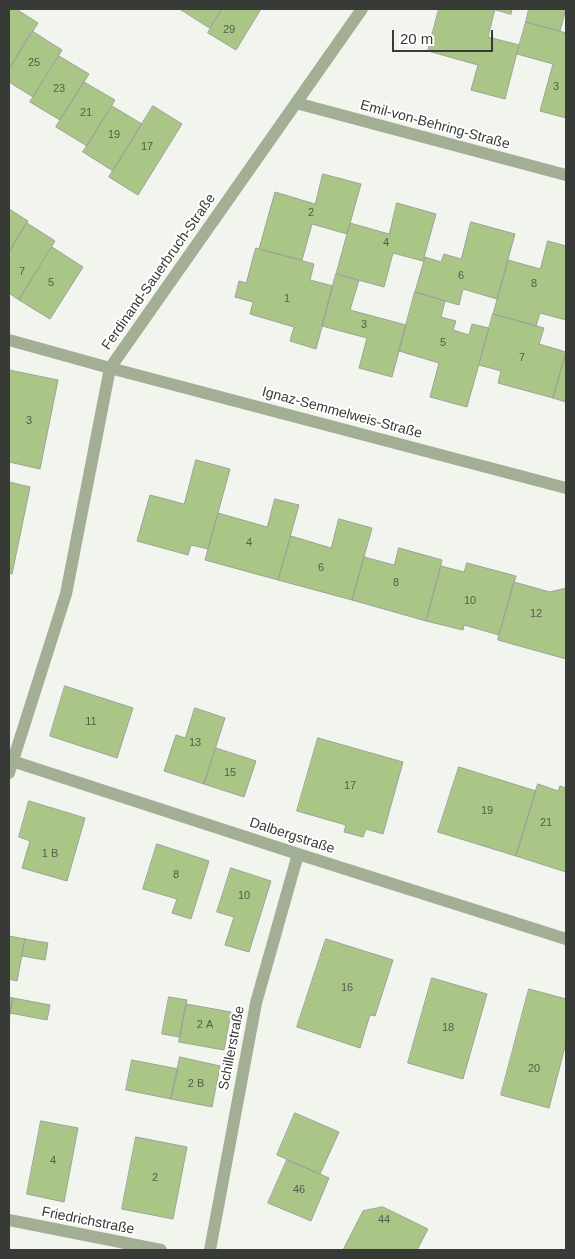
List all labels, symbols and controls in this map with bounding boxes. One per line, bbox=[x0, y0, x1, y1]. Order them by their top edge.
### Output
scale bar bbox=[395, 20, 496, 52]
house number: 29 bbox=[223, 23, 235, 37]
text: 20 m bbox=[400, 30, 433, 47]
house number: 25 bbox=[28, 56, 40, 70]
house number: 3 bbox=[553, 80, 559, 94]
house number: 23 bbox=[53, 82, 65, 96]
street label: Emil-von-Behring-Straße bbox=[358, 97, 512, 153]
house number: 21 bbox=[80, 106, 92, 120]
house number: 19 bbox=[108, 128, 120, 142]
house number: 17 bbox=[141, 140, 153, 154]
street label: Ferdinand-Sauerbruch-Straße bbox=[99, 191, 219, 353]
house number: 2 bbox=[308, 206, 314, 220]
house number: 4 bbox=[383, 236, 389, 250]
house number: 7 bbox=[19, 265, 25, 279]
house number: 6 bbox=[458, 269, 464, 283]
house number: 5 bbox=[48, 276, 54, 290]
house number: 8 bbox=[531, 277, 537, 291]
house number: 1 bbox=[284, 292, 290, 306]
house number: 3 bbox=[361, 318, 367, 332]
house number: 5 bbox=[440, 336, 446, 350]
house number: 7 bbox=[519, 351, 525, 365]
street label: Ignaz-Semmelweis-Straße bbox=[260, 384, 424, 442]
house number: 3 bbox=[26, 414, 32, 428]
house number: 4 bbox=[246, 536, 252, 550]
house number: 6 bbox=[318, 561, 324, 575]
house number: 8 bbox=[393, 576, 399, 590]
house number: 10 bbox=[464, 594, 476, 608]
house number: 12 bbox=[530, 607, 542, 621]
house number: 11 bbox=[85, 715, 97, 729]
house number: 13 bbox=[189, 736, 201, 750]
house number: 15 bbox=[224, 766, 236, 780]
house number: 17 bbox=[344, 779, 356, 793]
house number: 19 bbox=[481, 804, 493, 818]
street label: Dalbergstraße bbox=[247, 814, 337, 858]
house number: 21 bbox=[540, 816, 552, 830]
house number: 1 B bbox=[42, 847, 58, 861]
house number: 8 bbox=[173, 868, 179, 882]
house number: 10 bbox=[238, 889, 250, 903]
house number: 16 bbox=[341, 981, 353, 995]
street label: Schillerstraße bbox=[216, 1004, 248, 1092]
house number: 2 A bbox=[197, 1018, 213, 1032]
house number: 18 bbox=[442, 1021, 454, 1035]
house number: 20 bbox=[528, 1062, 540, 1076]
house number: 2 B bbox=[188, 1077, 204, 1091]
house number: 4 bbox=[50, 1154, 56, 1168]
house number: 2 bbox=[152, 1171, 158, 1185]
house number: 46 bbox=[293, 1183, 305, 1197]
street label: Friedrichstraße bbox=[40, 1204, 136, 1238]
house number: 44 bbox=[378, 1213, 390, 1227]

